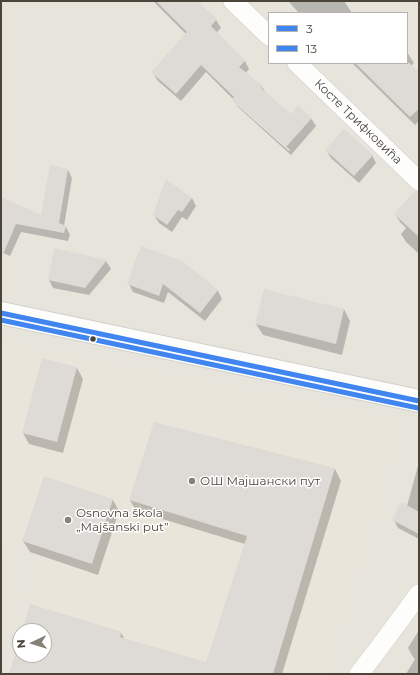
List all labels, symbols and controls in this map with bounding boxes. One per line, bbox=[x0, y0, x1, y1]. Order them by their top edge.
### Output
legend bbox=[268, 12, 408, 64]
text: 3 bbox=[306, 21, 313, 36]
text: 13 bbox=[306, 41, 317, 56]
street label: Косте Трифковића bbox=[311, 77, 405, 167]
unlabelled marker bbox=[88, 334, 98, 344]
place label: ОШ Мајшански пут bbox=[200, 474, 320, 488]
marker: ОШ Мајшански пут bbox=[187, 476, 197, 486]
place label: Osnovna škola „Majšanski put” bbox=[76, 506, 169, 534]
marker: Osnovna škola „Majšanski put” bbox=[63, 515, 73, 525]
north arrow bbox=[12, 623, 52, 663]
text: N bbox=[14, 639, 28, 649]

